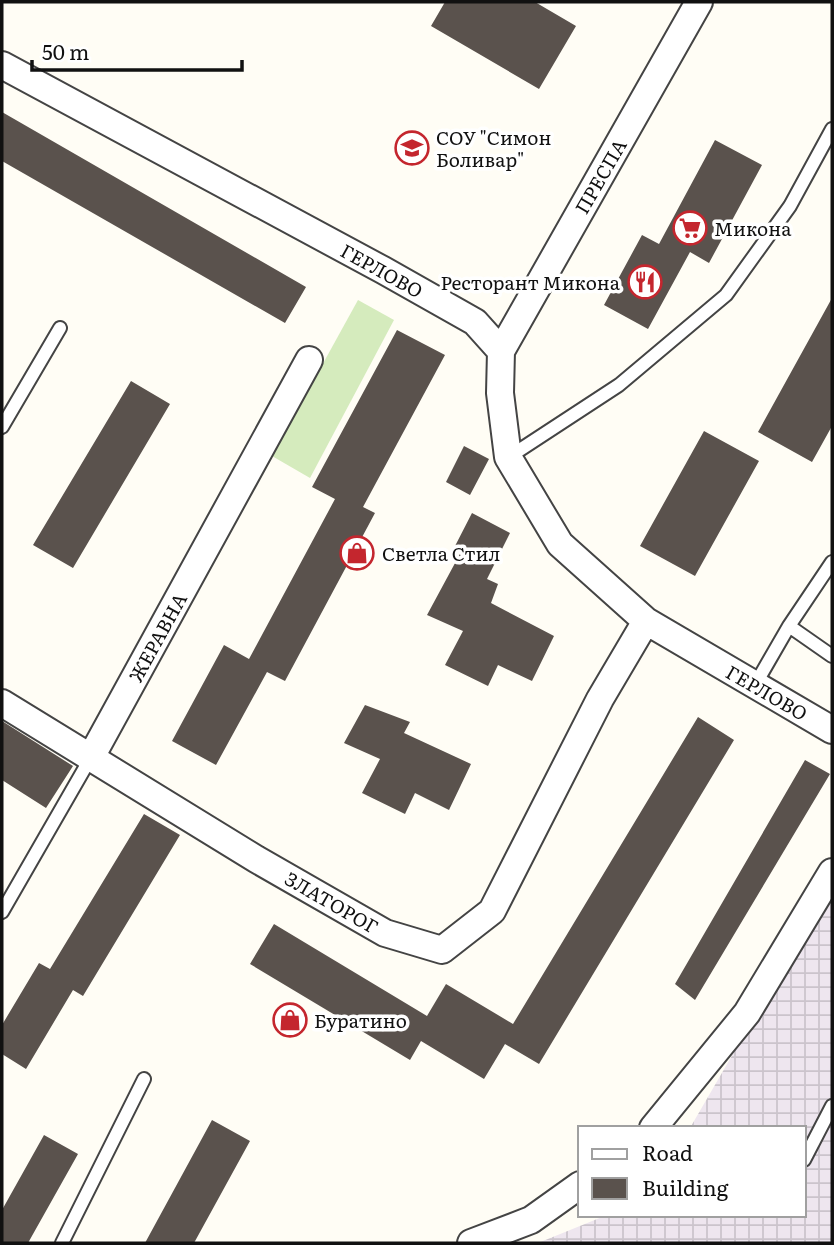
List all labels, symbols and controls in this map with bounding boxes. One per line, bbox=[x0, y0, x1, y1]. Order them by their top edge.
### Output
scale bar bbox=[32, 28, 242, 72]
text: 50 m bbox=[42, 35, 89, 66]
place label: СОУ "Симон Боливар" bbox=[436, 123, 552, 173]
school or university icon: СОУ "Симон Боливар" bbox=[393, 129, 431, 167]
street label: ПРЕСПА bbox=[567, 133, 633, 219]
supermarket icon: Микона bbox=[671, 209, 709, 247]
place label: Микона bbox=[714, 214, 792, 242]
street label: ГЕРЛОВО bbox=[336, 236, 428, 304]
restaurant icon: Ресторант Микона bbox=[626, 263, 664, 301]
place label: Ресторант Микона bbox=[440, 268, 621, 296]
shop icon: Светла Стил bbox=[338, 534, 376, 572]
place label: Светла Стил bbox=[382, 539, 500, 567]
street label: ЖЕРАВНА bbox=[121, 587, 193, 687]
street label: ГЕРЛОВО bbox=[721, 657, 813, 727]
street label: ЗЛАТОРОГ bbox=[280, 864, 384, 940]
shop icon: Буратино bbox=[271, 1001, 309, 1039]
place label: Буратино bbox=[314, 1006, 407, 1034]
legend bbox=[578, 1126, 806, 1217]
text: Road bbox=[642, 1136, 693, 1167]
text: Building bbox=[642, 1171, 729, 1202]

